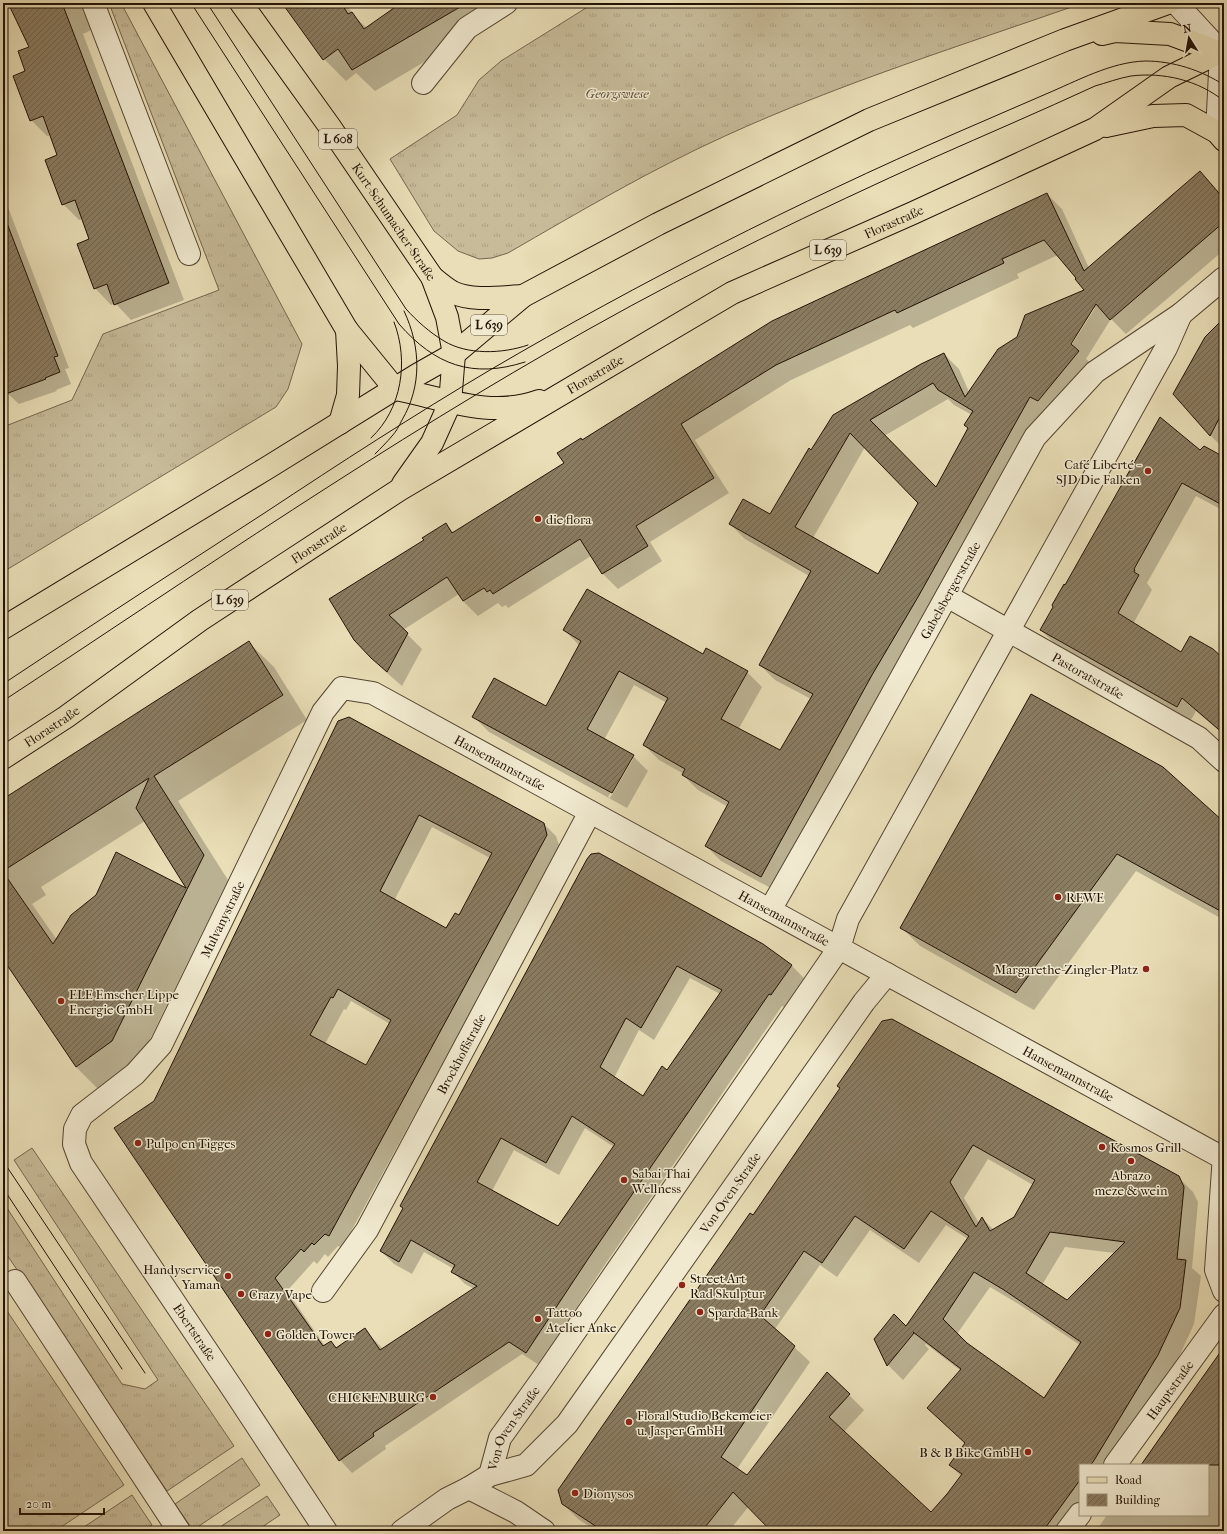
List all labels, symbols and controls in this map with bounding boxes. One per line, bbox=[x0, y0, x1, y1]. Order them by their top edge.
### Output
north arrow bbox=[1169, 18, 1209, 58]
text: N bbox=[1182, 21, 1193, 36]
park label: Georgswiese bbox=[586, 86, 649, 101]
road number: L 608 bbox=[319, 129, 357, 149]
street label: Kurt-Schumacher-Straße bbox=[349, 160, 439, 284]
street label: Florastraße bbox=[862, 202, 926, 242]
road number: L 639 bbox=[810, 240, 846, 260]
road number: L 639 bbox=[471, 315, 507, 335]
street label: Florastraße bbox=[564, 352, 627, 397]
place label: Café Liberté - SJD Die Falken bbox=[1056, 457, 1142, 487]
marker: Café Liberté - SJD Die Falken bbox=[1143, 466, 1153, 476]
place label: die flora bbox=[546, 512, 593, 527]
marker: die flora bbox=[533, 514, 543, 524]
street label: Florastraße bbox=[288, 519, 350, 567]
street label: Gabelsbergerstraße bbox=[917, 539, 984, 642]
road number: L 639 bbox=[212, 590, 248, 610]
street label: Pastoratstraße bbox=[1049, 650, 1127, 703]
street label: Florastraße bbox=[21, 703, 83, 750]
street label: Hansemannstraße bbox=[451, 732, 548, 794]
street label: Mulvanystraße bbox=[198, 878, 248, 960]
street label: Hansemannstraße bbox=[736, 887, 833, 950]
place label: REWE bbox=[1066, 890, 1104, 905]
marker: REWE bbox=[1053, 892, 1063, 902]
place label: Margarethe-Zingler-Platz bbox=[994, 962, 1138, 977]
marker: Margarethe-Zingler-Platz bbox=[1141, 964, 1151, 974]
place label: ELE Emscher Lippe Energie GmbH bbox=[69, 987, 179, 1017]
marker: ELE Emscher Lippe Energie GmbH bbox=[56, 996, 66, 1006]
street label: Brockhoffstraße bbox=[434, 1011, 489, 1097]
street label: Hansemannstraße bbox=[1020, 1043, 1117, 1105]
place label: Pulpo en Tigges bbox=[146, 1136, 236, 1151]
marker: Pulpo en Tigges bbox=[133, 1138, 143, 1148]
place label: Kosmos Grill bbox=[1110, 1140, 1182, 1155]
marker: Kosmos Grill bbox=[1097, 1142, 1107, 1152]
street label: Von-Oven-Straße bbox=[696, 1149, 764, 1237]
marker: Abrazo meze & wein bbox=[1126, 1156, 1136, 1166]
place label: Sabai Thai Wellness bbox=[631, 1166, 691, 1196]
place label: Abrazo meze & wein bbox=[1095, 1168, 1168, 1198]
marker: Sabai Thai Wellness bbox=[619, 1175, 629, 1185]
place label: Handyservice Yaman bbox=[143, 1262, 221, 1292]
marker: Handyservice Yaman bbox=[223, 1271, 233, 1281]
place label: Street Art Rad Skulptur bbox=[690, 1271, 765, 1301]
marker: Street Art Rad Skulptur bbox=[677, 1280, 687, 1290]
place label: Crazy Vape bbox=[249, 1287, 312, 1302]
marker: Crazy Vape bbox=[236, 1289, 246, 1299]
street label: Ebertstraße bbox=[170, 1301, 220, 1364]
place label: Tattoo Atelier Anke bbox=[545, 1305, 617, 1335]
place label: Sparda-Bank bbox=[708, 1305, 779, 1320]
marker: Sparda-Bank bbox=[695, 1307, 705, 1317]
marker: Tattoo Atelier Anke bbox=[533, 1314, 543, 1324]
place label: Golden Tower bbox=[276, 1327, 355, 1342]
marker: Golden Tower bbox=[263, 1329, 273, 1339]
street label: Hauptstraße bbox=[1143, 1357, 1197, 1423]
street label: Von-Oven-Straße bbox=[484, 1383, 543, 1473]
place label: CHICKENBURG bbox=[328, 1390, 425, 1405]
marker: CHICKENBURG bbox=[428, 1392, 438, 1402]
place label: Floral Studio Bekemeier u. Jasper GmbH bbox=[636, 1408, 772, 1438]
marker: Floral Studio Bekemeier u. Jasper GmbH bbox=[624, 1417, 634, 1427]
place label: B & B Bike GmbH bbox=[919, 1445, 1020, 1460]
marker: B & B Bike GmbH bbox=[1023, 1447, 1033, 1457]
legend bbox=[1079, 1464, 1209, 1516]
text: Road bbox=[1115, 1473, 1142, 1487]
place label: Dionysos bbox=[583, 1486, 634, 1501]
marker: Dionysos bbox=[570, 1488, 580, 1498]
scale bar bbox=[20, 1490, 104, 1516]
text: Building bbox=[1115, 1493, 1160, 1507]
text: 20 m bbox=[26, 1497, 51, 1511]

